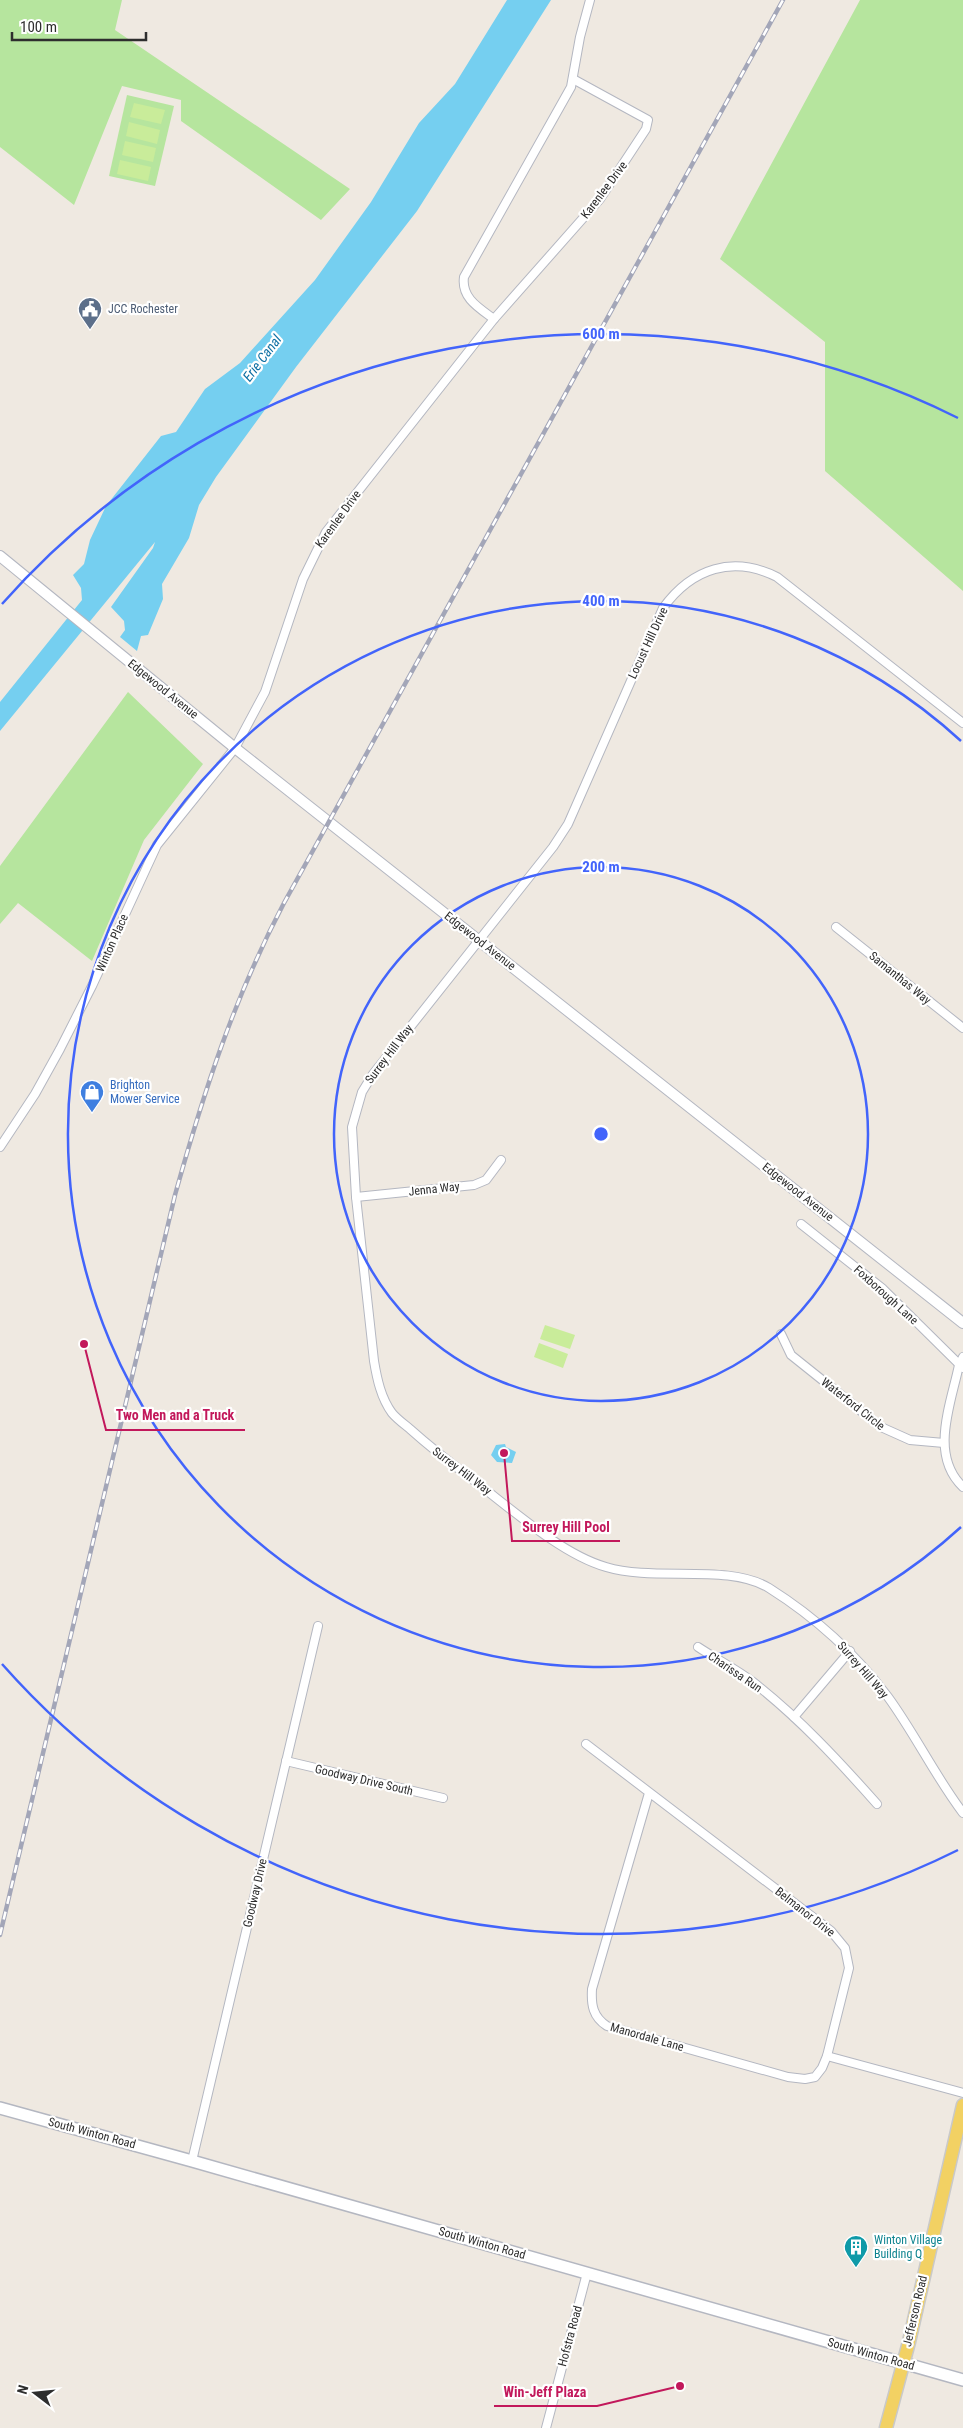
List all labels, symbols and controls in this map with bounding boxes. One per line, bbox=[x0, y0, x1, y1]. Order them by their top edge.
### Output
scale bar bbox=[12, 10, 146, 42]
text: 100 m bbox=[20, 18, 57, 36]
street label: Karenlee Drive bbox=[578, 158, 630, 221]
public building icon: JCC Rochester bbox=[77, 296, 103, 330]
place label: JCC Rochester bbox=[108, 302, 178, 316]
text: 600 m bbox=[582, 325, 620, 343]
water label: Erie Canal bbox=[239, 331, 285, 384]
street label: Karenlee Drive bbox=[312, 487, 364, 551]
text: 400 m bbox=[582, 592, 620, 610]
street label: Locust Hill Drive bbox=[625, 605, 671, 681]
street label: Edgewood Avenue bbox=[125, 656, 201, 722]
text: 200 m bbox=[582, 858, 620, 876]
street label: Edgewood Avenue bbox=[442, 909, 519, 973]
street label: Winton Place bbox=[93, 911, 131, 974]
street label: Samanthas Way bbox=[866, 949, 934, 1007]
street label: Surrey Hill Way bbox=[362, 1022, 416, 1086]
place label: Brighton Mower Service bbox=[110, 1078, 180, 1106]
shop icon: Brighton Mower Service bbox=[79, 1079, 105, 1113]
centre of rings bbox=[592, 1125, 610, 1143]
street label: Edgewood Avenue bbox=[760, 1160, 837, 1224]
street label: Jenna Way bbox=[408, 1179, 460, 1199]
street label: Foxborough Lane bbox=[851, 1263, 921, 1328]
street label: Waterford Circle bbox=[818, 1375, 888, 1433]
callout: Two Men and a Truck bbox=[106, 1401, 245, 1430]
text: Two Men and a Truck bbox=[116, 1407, 235, 1423]
street label: Surrey Hill Way bbox=[430, 1444, 494, 1498]
callout: Surrey Hill Pool bbox=[512, 1512, 620, 1541]
text: Surrey Hill Pool bbox=[522, 1519, 610, 1535]
street label: Surrey Hill Way bbox=[835, 1639, 891, 1701]
street label: Charissa Run bbox=[705, 1649, 765, 1695]
street label: Goodway Drive South bbox=[314, 1762, 415, 1798]
street label: Goodway Drive bbox=[240, 1857, 270, 1929]
street label: Belmanor Drive bbox=[772, 1884, 838, 1940]
street label: Manordale Lane bbox=[609, 2020, 686, 2054]
street label: South Winton Road bbox=[47, 2115, 137, 2151]
street label: South Winton Road bbox=[437, 2224, 527, 2262]
place label: Winton Village Building Q bbox=[874, 2233, 942, 2261]
building icon: Winton Village Building Q bbox=[843, 2234, 869, 2268]
street label: Jefferson Road bbox=[900, 2274, 930, 2348]
street label: Hofstra Road bbox=[555, 2304, 585, 2368]
street label: South Winton Road bbox=[826, 2335, 916, 2373]
north arrow bbox=[10, 2368, 60, 2418]
callout: Win-Jeff Plaza bbox=[494, 2377, 597, 2406]
text: N bbox=[14, 2383, 31, 2396]
text: Win-Jeff Plaza bbox=[504, 2384, 587, 2400]

